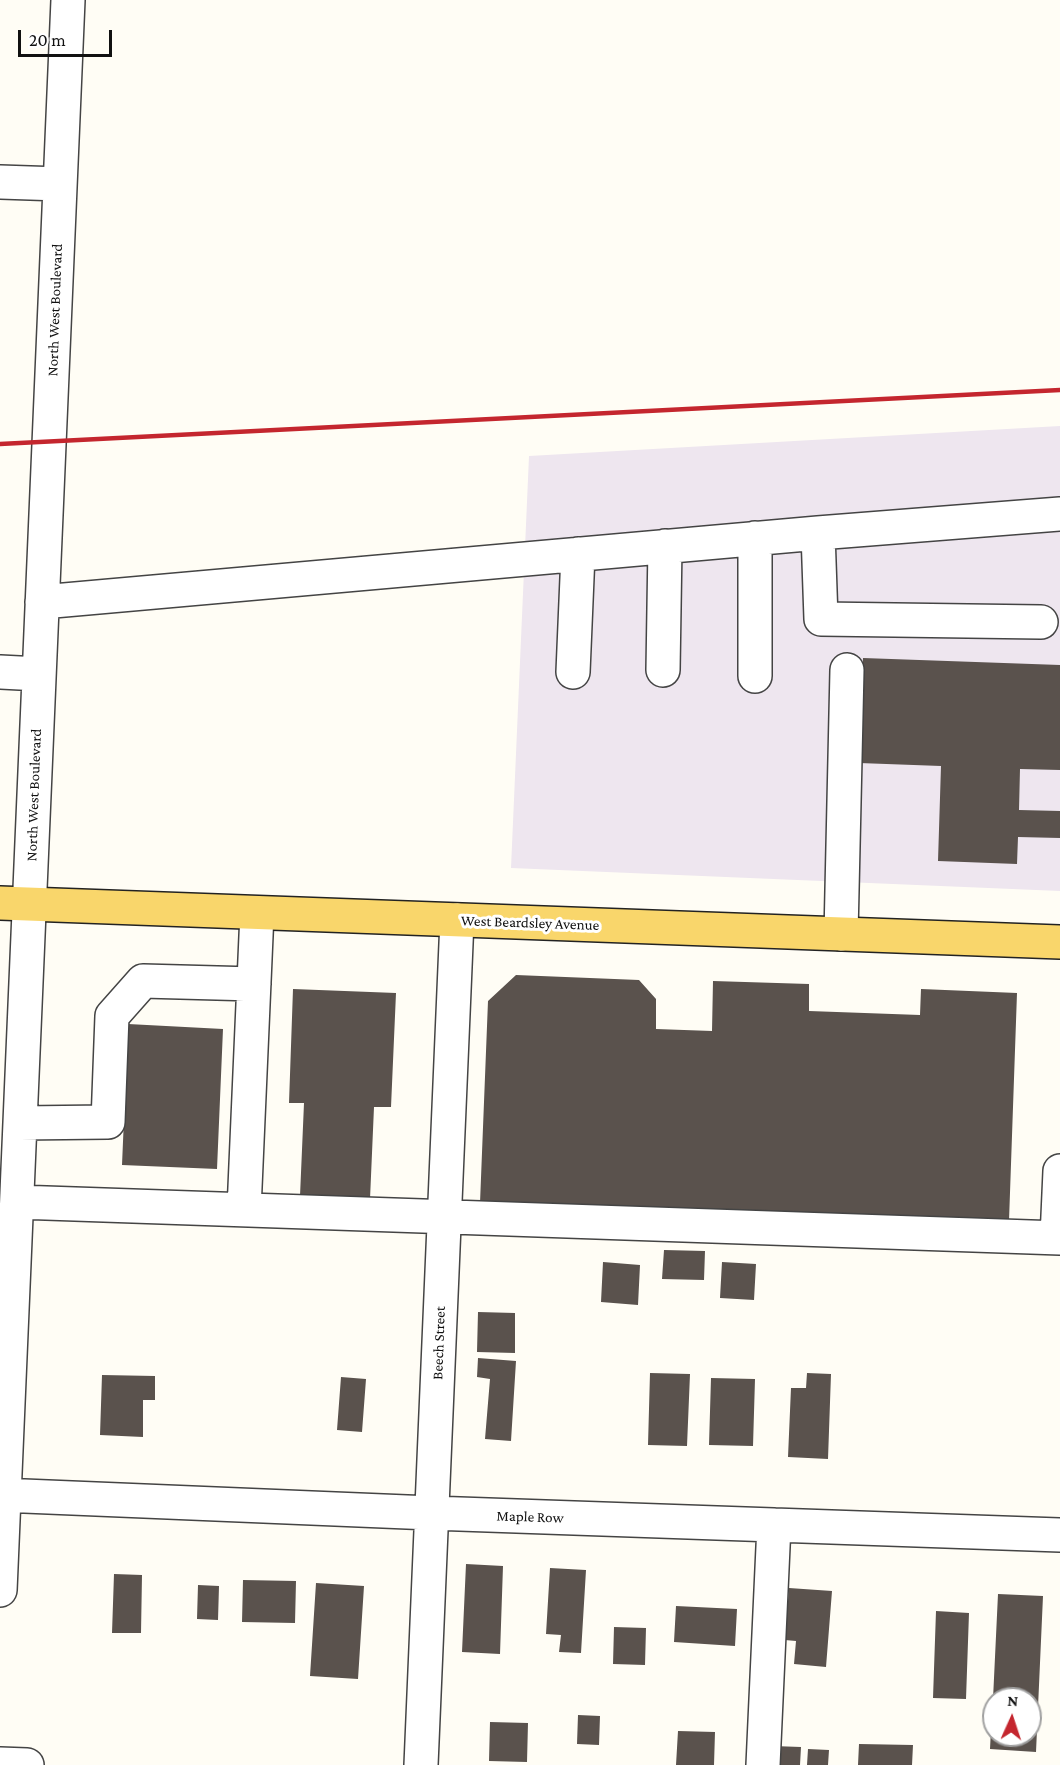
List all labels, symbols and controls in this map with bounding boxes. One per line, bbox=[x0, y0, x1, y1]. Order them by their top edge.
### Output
scale bar bbox=[21, 18, 116, 56]
text: 20 m bbox=[29, 30, 66, 50]
street label: North West Boulevard bbox=[44, 243, 66, 377]
street label: North West Boulevard bbox=[23, 728, 45, 862]
street label: West Beardsley Avenue bbox=[461, 912, 599, 934]
street label: Beech Street bbox=[429, 1306, 449, 1380]
street label: Maple Row bbox=[496, 1507, 564, 1527]
north arrow bbox=[982, 1687, 1042, 1747]
text: N bbox=[1007, 1692, 1019, 1709]

